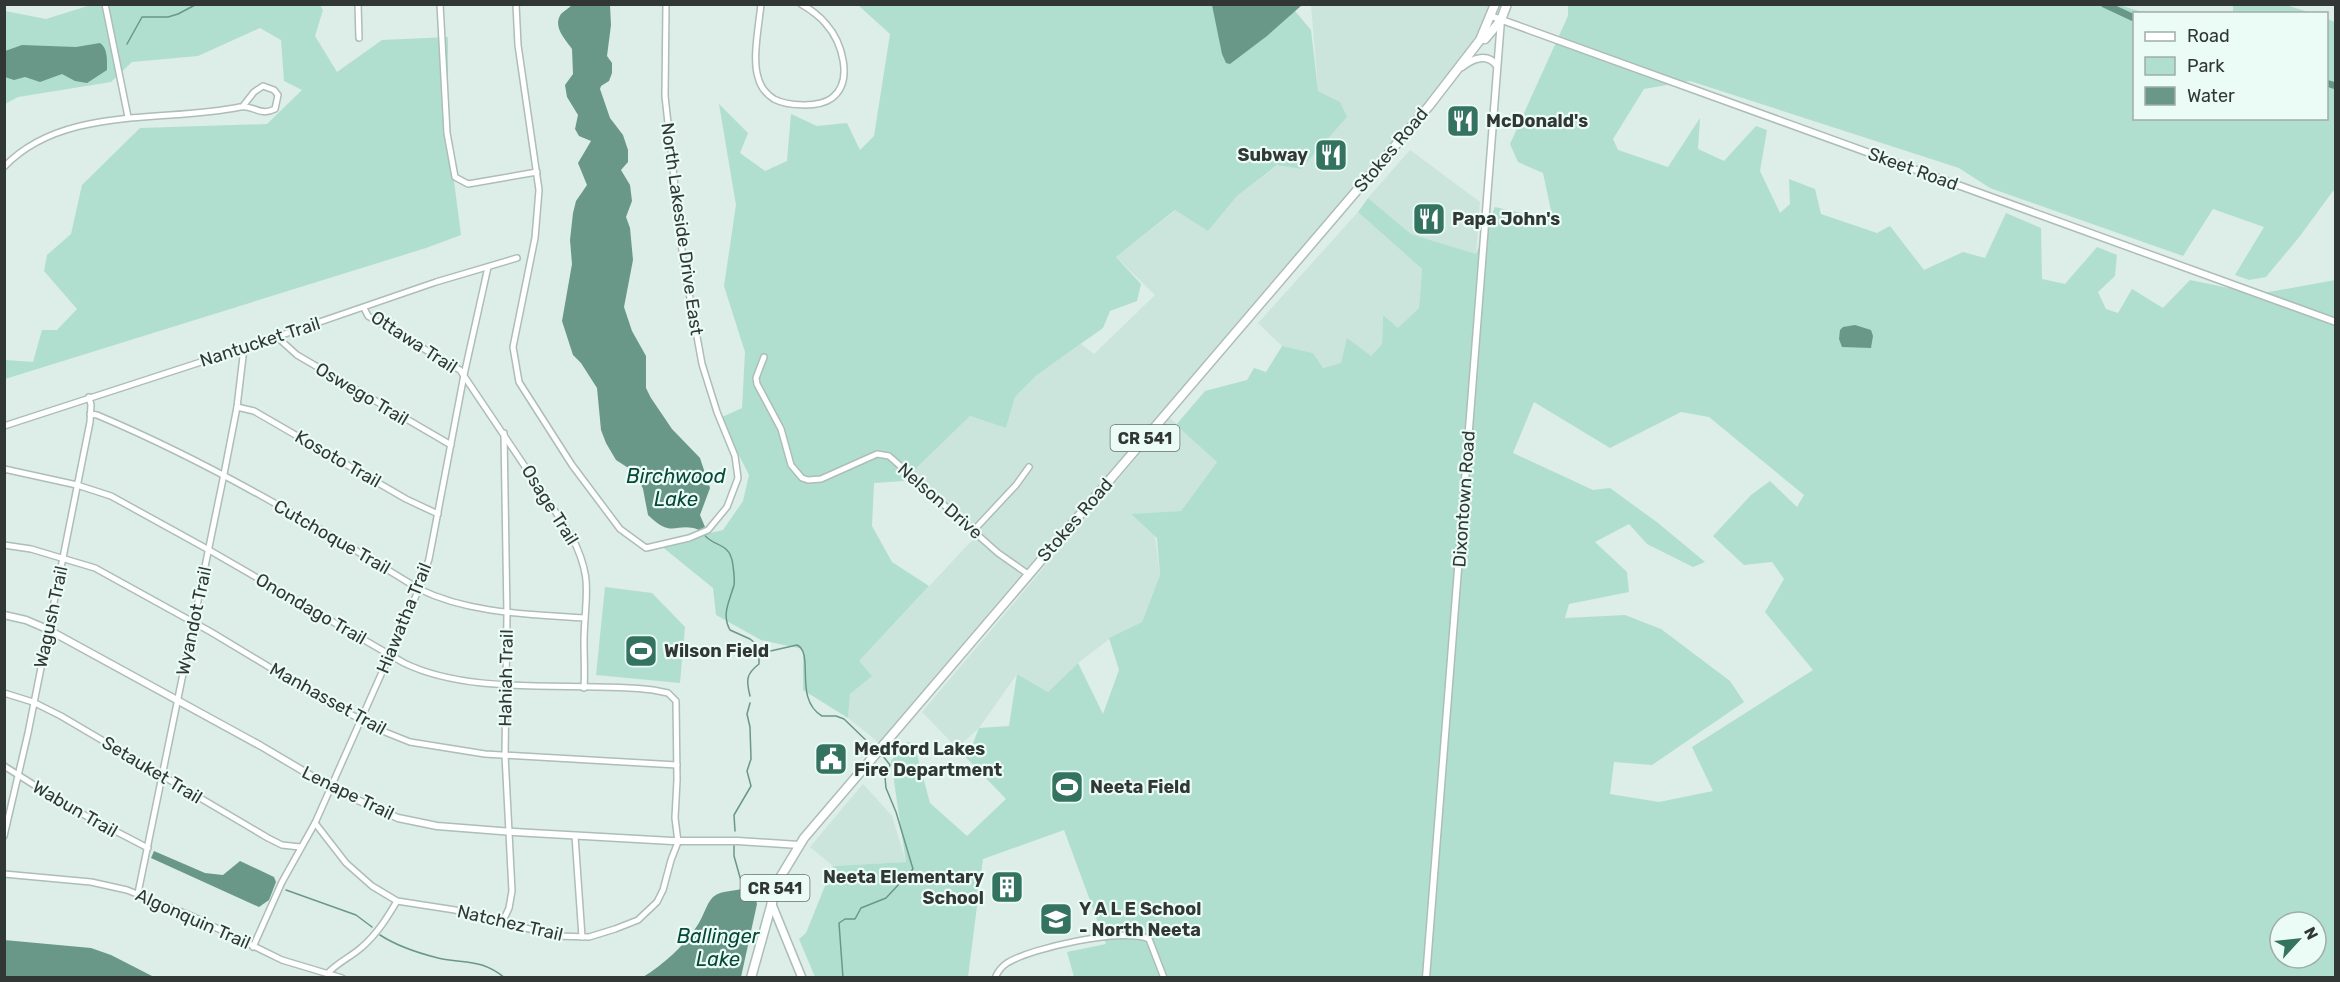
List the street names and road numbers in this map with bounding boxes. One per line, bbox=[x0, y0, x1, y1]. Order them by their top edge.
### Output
street label: Stokes Road bbox=[1349, 103, 1433, 197]
street label: North Lakeside Drive East bbox=[656, 121, 708, 337]
street label: Skeet Road bbox=[1865, 143, 1961, 195]
street label: Ottawa Trail bbox=[367, 306, 461, 378]
street label: Nantucket Trail bbox=[197, 312, 323, 372]
street label: Oswego Trail bbox=[311, 358, 413, 430]
road number: CR 541 bbox=[1110, 425, 1180, 451]
street label: Kosoto Trail bbox=[291, 426, 385, 492]
street label: Dixontown Road bbox=[1448, 430, 1480, 568]
street label: Nelson Drive bbox=[893, 458, 987, 544]
street label: Osage Trail bbox=[517, 461, 583, 549]
street label: Stokes Road bbox=[1033, 474, 1117, 566]
street label: Cutchoque Trail bbox=[270, 495, 394, 579]
street label: Hiawatha Trail bbox=[372, 559, 436, 677]
street label: Wagush Trail bbox=[29, 564, 73, 670]
street label: Wyandot Trail bbox=[172, 564, 216, 678]
street label: Onondago Trail bbox=[252, 568, 370, 650]
street label: Hahiah Trail bbox=[494, 629, 518, 727]
street label: Manhasset Trail bbox=[266, 658, 390, 740]
street label: Setauket Trail bbox=[98, 731, 206, 809]
street label: Lenape Trail bbox=[298, 761, 398, 825]
street label: Wabun Trail bbox=[28, 776, 122, 842]
road number: CR 541 bbox=[740, 875, 810, 901]
street label: Algonquin Trail bbox=[132, 884, 254, 954]
street label: Natchez Trail bbox=[455, 900, 565, 946]

